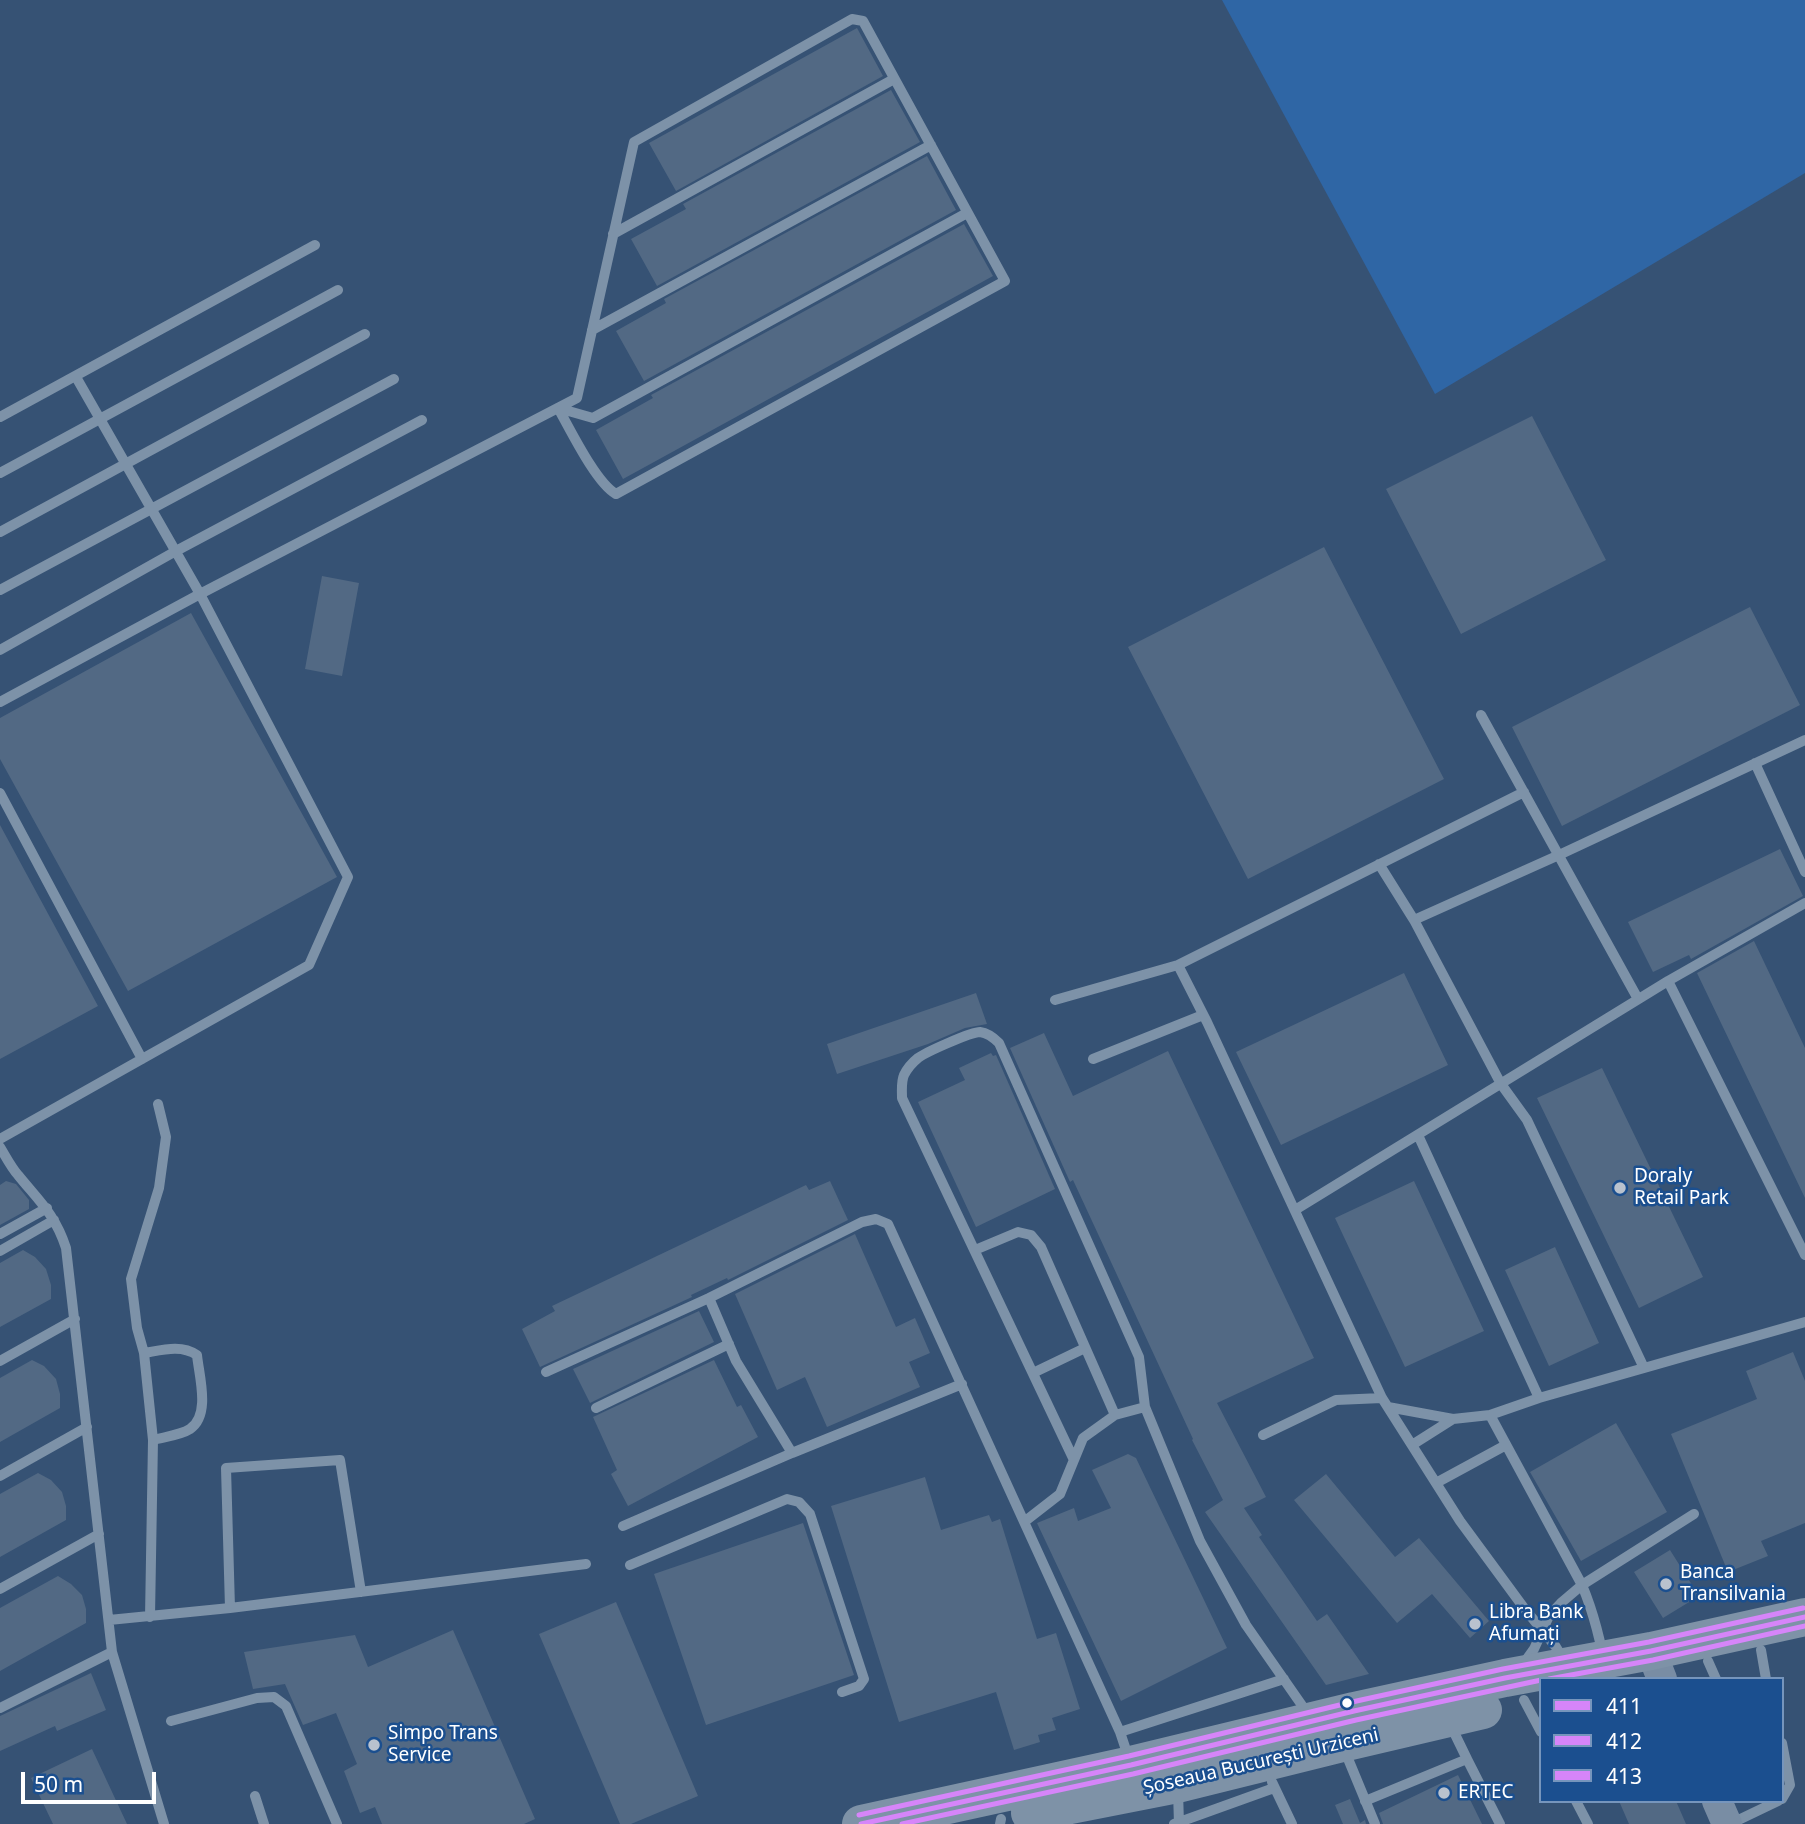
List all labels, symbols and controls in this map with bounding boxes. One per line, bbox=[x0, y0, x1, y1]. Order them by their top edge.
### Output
place label: Doraly Retail Park bbox=[1634, 1166, 1729, 1210]
marker: Doraly Retail Park bbox=[1612, 1180, 1628, 1196]
place label: Banca Transilvania bbox=[1680, 1562, 1786, 1606]
marker: Banca Transilvania bbox=[1658, 1576, 1674, 1592]
place label: Libra Bank Afumați bbox=[1489, 1602, 1584, 1646]
marker: Libra Bank Afumați bbox=[1467, 1616, 1483, 1632]
legend bbox=[1539, 1677, 1784, 1803]
text: 411 bbox=[1606, 1692, 1642, 1720]
unlabelled marker bbox=[1340, 1696, 1354, 1710]
place label: Simpo Trans Service bbox=[388, 1723, 498, 1767]
street label: Șoseaua București Urziceni bbox=[1141, 1724, 1381, 1800]
text: 412 bbox=[1606, 1727, 1642, 1755]
marker: Simpo Trans Service bbox=[366, 1737, 382, 1753]
scale bar bbox=[24, 1758, 159, 1802]
text: 413 bbox=[1606, 1762, 1642, 1790]
text: 50 m bbox=[34, 1770, 83, 1798]
place label: ERTEC bbox=[1458, 1782, 1514, 1804]
marker: ERTEC bbox=[1436, 1785, 1452, 1801]

